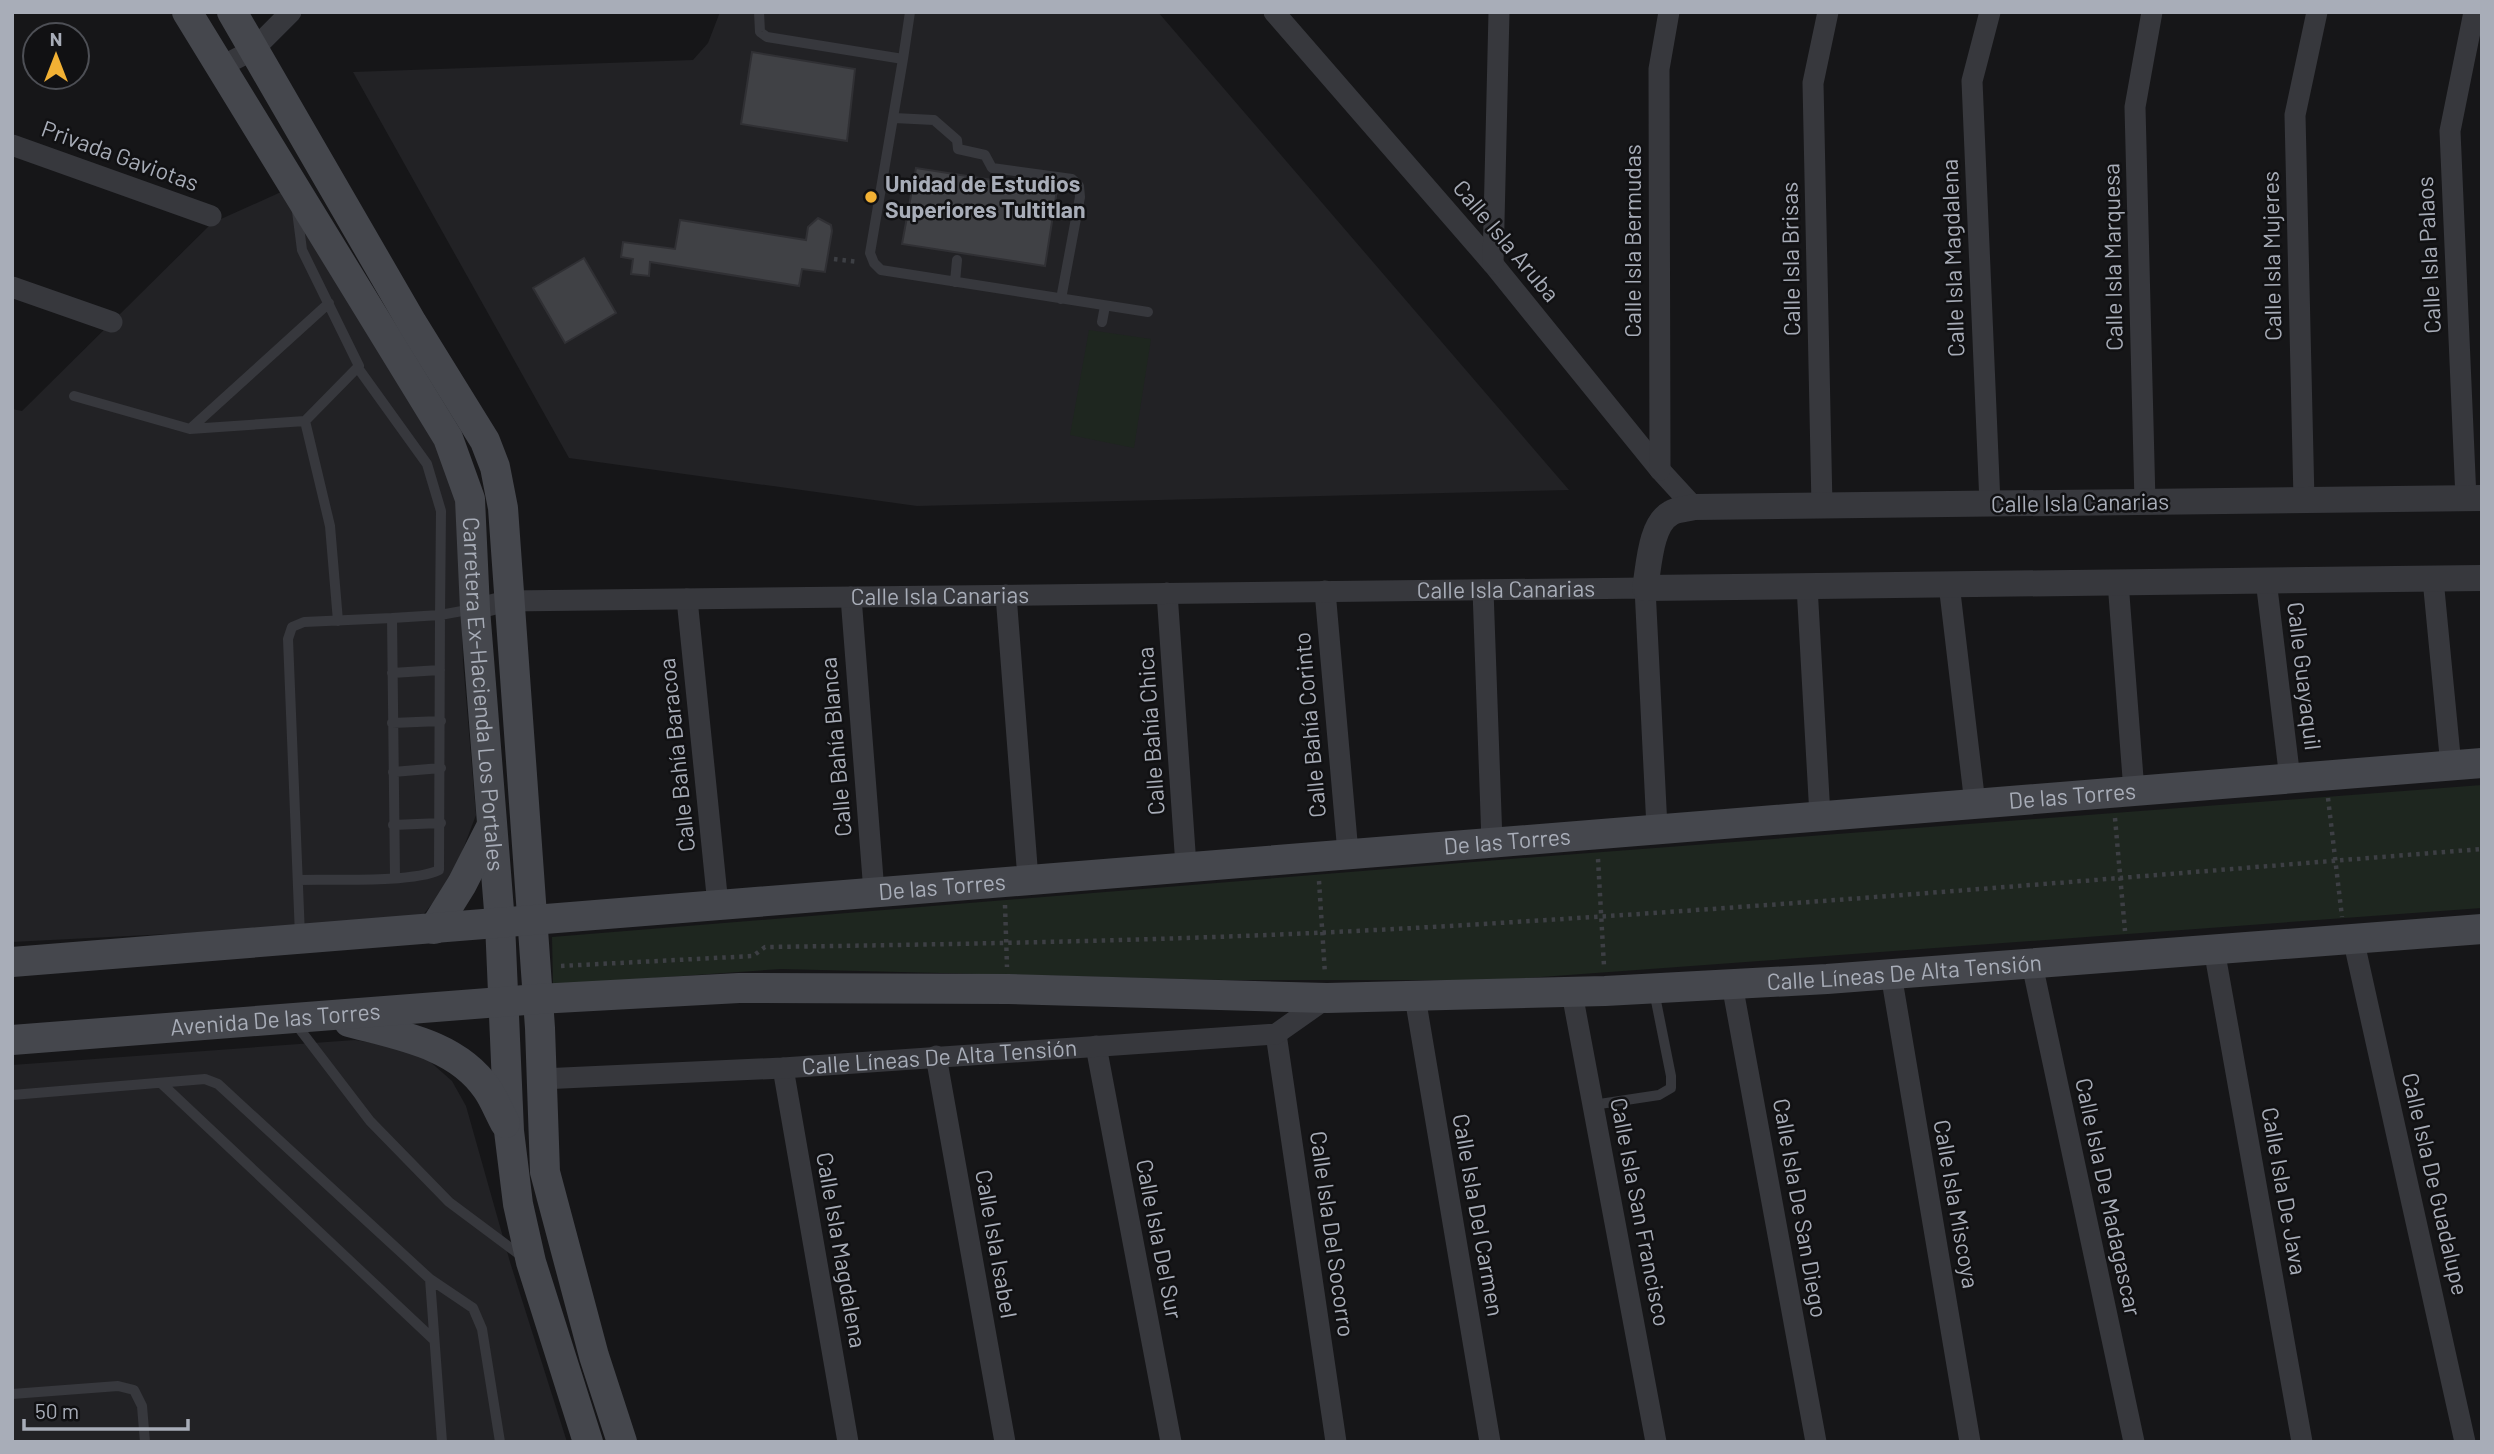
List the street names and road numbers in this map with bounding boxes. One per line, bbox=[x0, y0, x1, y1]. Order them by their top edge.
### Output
street label: Privada Gaviotas bbox=[38, 114, 203, 196]
street label: Calle Isla Bermudas bbox=[1618, 144, 1646, 338]
street label: Calle Isla Magdalena bbox=[1935, 159, 1969, 358]
street label: Calle Isla Marquesa bbox=[2096, 163, 2128, 351]
street label: Calle Isla Mujeres bbox=[2256, 171, 2286, 341]
street label: Calle Isla Aruba bbox=[1448, 174, 1566, 307]
street label: Calle Isla Palaos bbox=[2410, 176, 2446, 334]
street label: Calle Isla Brisas bbox=[1775, 182, 1805, 336]
street label: Calle Isla Canarias bbox=[1991, 486, 2169, 518]
street label: Carretera Ex-Hacienda Los Portales bbox=[458, 516, 511, 872]
street label: Calle Isla Canarias bbox=[1416, 574, 1595, 604]
street label: Calle Isla Canarias bbox=[851, 580, 1029, 610]
street label: Calle Guayaquil bbox=[2282, 600, 2328, 752]
street label: Calle Bahía Corinto bbox=[1287, 631, 1331, 819]
street label: Calle Bahía Chica bbox=[1130, 646, 1170, 816]
street label: Calle Bahía Blanca bbox=[813, 656, 857, 838]
street label: Calle Bahía Baracoa bbox=[652, 657, 700, 854]
street label: De las Torres bbox=[2007, 776, 2137, 814]
street label: De las Torres bbox=[1442, 821, 1572, 860]
street label: De las Torres bbox=[877, 867, 1007, 905]
street label: Calle Líneas De Alta Tensión bbox=[1766, 948, 2043, 995]
street label: Avenida De las Torres bbox=[169, 996, 381, 1041]
street label: Calle Líneas De Alta Tensión bbox=[801, 1033, 1078, 1080]
street label: Calle Isla De Guadalupe bbox=[2397, 1070, 2475, 1298]
street label: Calle Isla De Madagascar bbox=[2070, 1075, 2148, 1319]
street label: Calle Isla San Francisco bbox=[1605, 1095, 1677, 1328]
street label: Calle Isla De San Diego bbox=[1768, 1096, 1834, 1320]
street label: Calle Isla De Java bbox=[2256, 1105, 2314, 1277]
street label: Calle Isla Del Carmen bbox=[1447, 1111, 1511, 1318]
street label: Calle Isla Miscoya bbox=[1928, 1117, 1986, 1291]
street label: Calle Isla Del Socorro bbox=[1305, 1129, 1361, 1339]
street label: Calle Isla Magdalena bbox=[811, 1150, 873, 1350]
street label: Calle Isla Del Sur bbox=[1131, 1157, 1189, 1322]
street label: Calle Isla Isabel bbox=[970, 1167, 1024, 1320]

